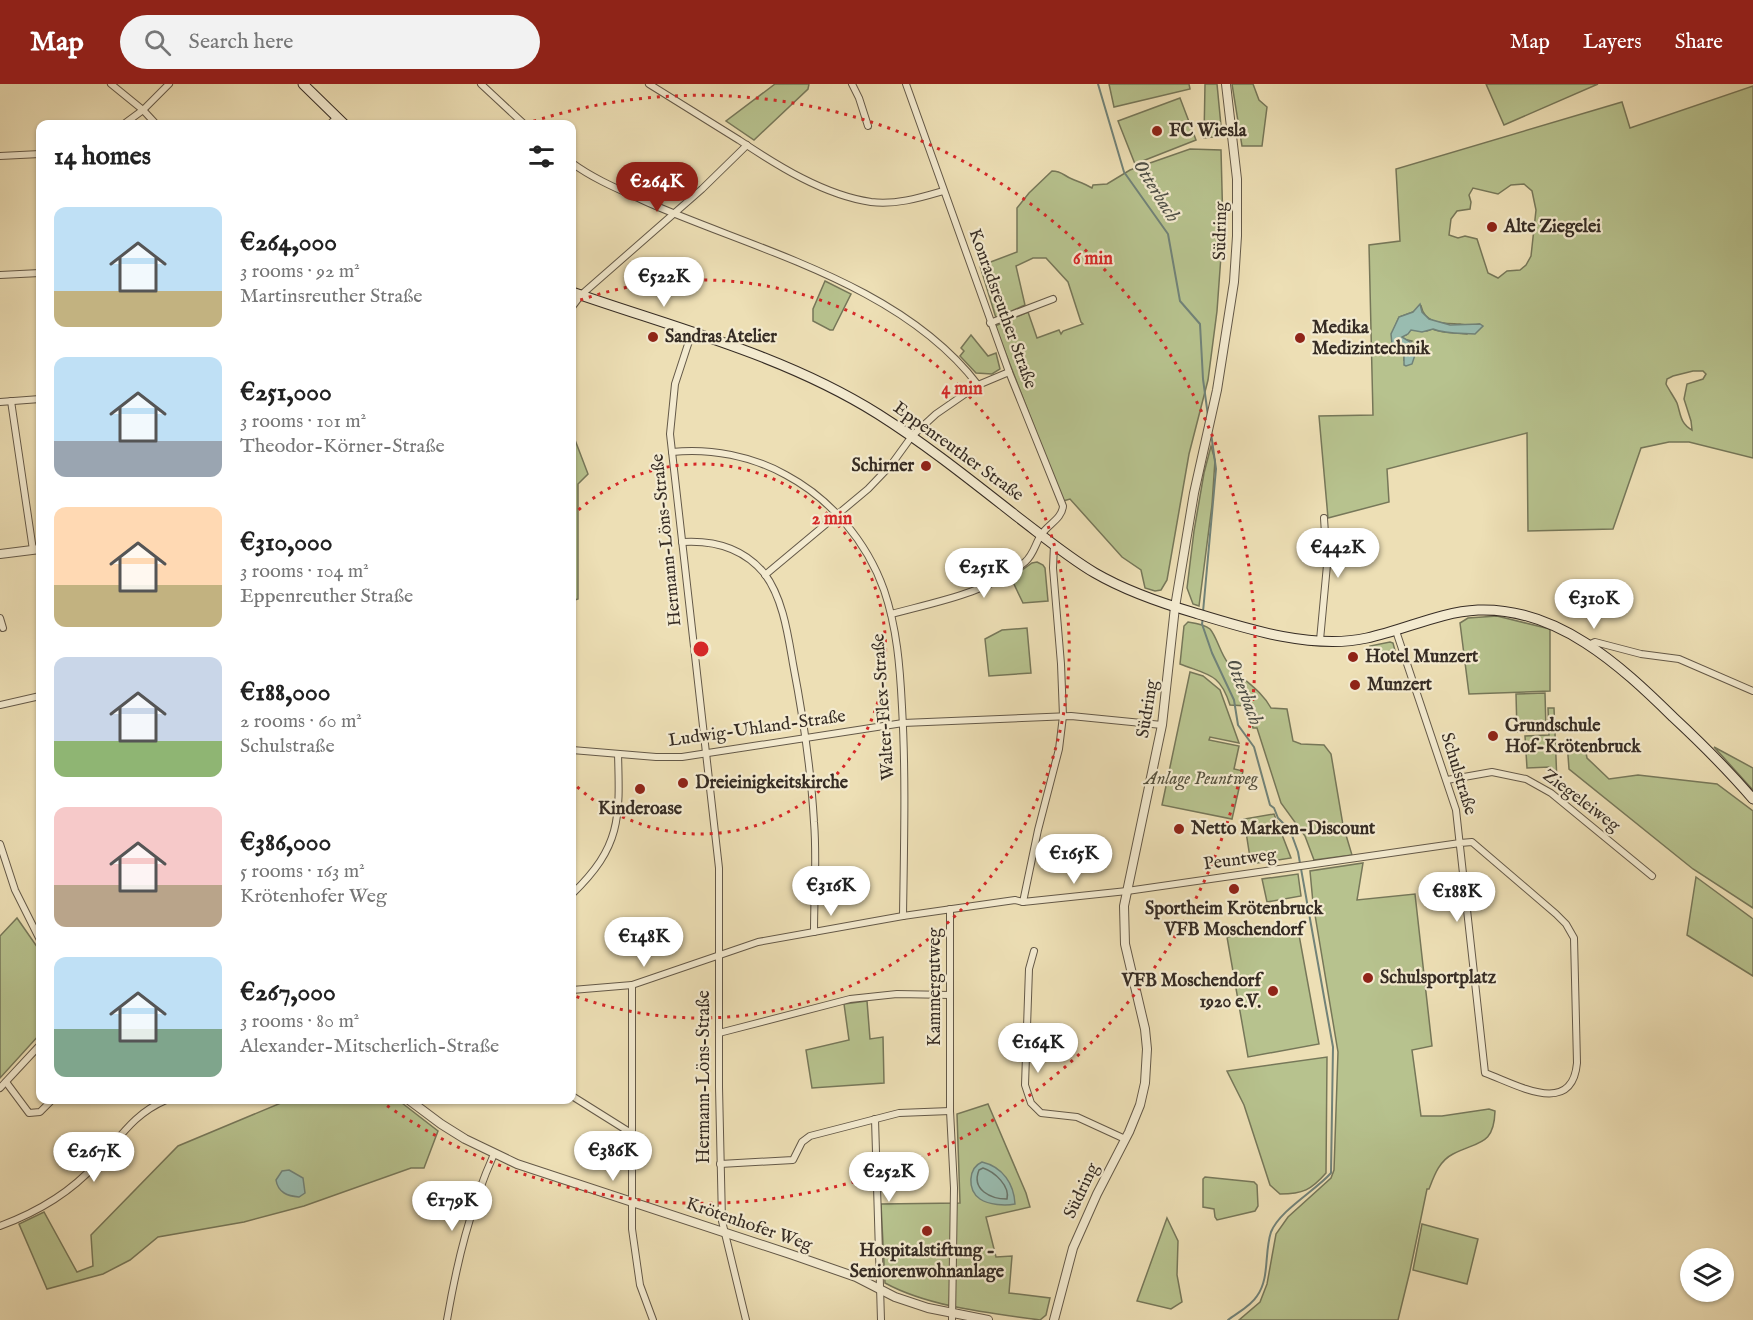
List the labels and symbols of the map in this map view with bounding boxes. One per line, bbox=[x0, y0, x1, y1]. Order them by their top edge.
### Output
place label: FC Wiesla bbox=[1169, 120, 1248, 143]
marker: FC Wiesla bbox=[1150, 124, 1164, 138]
water label: Otterbach bbox=[1127, 155, 1185, 227]
pin: €264K bbox=[615, 162, 699, 213]
street label: Südring bbox=[1209, 201, 1233, 261]
place label: Alte Ziegelei bbox=[1503, 216, 1601, 239]
marker: Alte Ziegelei bbox=[1485, 220, 1499, 234]
street label: Konradsreuther Straße bbox=[962, 226, 1042, 392]
text: 6 min bbox=[1073, 248, 1113, 271]
pin: €522K bbox=[622, 257, 706, 308]
place label: Medika Medizintechnik bbox=[1312, 317, 1431, 361]
place label: Sandras Atelier bbox=[665, 326, 777, 349]
marker: Sandras Atelier bbox=[646, 330, 660, 344]
marker: Medika Medizintechnik bbox=[1293, 331, 1307, 345]
text: 4 min bbox=[941, 378, 983, 401]
street label: Eppenreuther Straße bbox=[888, 397, 1028, 507]
street label: Hermann-Löns-Straße bbox=[646, 453, 688, 627]
place label: Schirner bbox=[852, 455, 914, 478]
marker: Schirner bbox=[919, 459, 933, 473]
text: 2 min bbox=[812, 508, 853, 531]
pin: €442K bbox=[1296, 528, 1380, 579]
pin: €251K bbox=[942, 548, 1026, 599]
pin: €310K bbox=[1552, 579, 1636, 630]
street label: Walter-Flex-Straße bbox=[867, 633, 901, 781]
centre of rings bbox=[691, 639, 711, 659]
place label: Hotel Munzert bbox=[1365, 646, 1479, 669]
marker: Hotel Munzert bbox=[1346, 650, 1360, 664]
water label: Otterbach bbox=[1220, 655, 1268, 729]
place label: Munzert bbox=[1367, 674, 1433, 697]
street label: Südring bbox=[1132, 678, 1164, 740]
marker: Munzert bbox=[1348, 678, 1362, 692]
street label: Ludwig-Uhland-Straße bbox=[667, 705, 847, 753]
place label: Grundschule Hof-Krötenbruck bbox=[1505, 715, 1642, 759]
marker: Grundschule Hof-Krötenbruck bbox=[1486, 729, 1500, 743]
street label: Schulstraße bbox=[1435, 730, 1481, 818]
street label: Ziegeleiweg bbox=[1538, 764, 1625, 838]
park label: Anlage Peuntweg bbox=[1142, 768, 1259, 791]
place label: Dreieinigkeitskirche bbox=[695, 772, 849, 795]
marker: Dreieinigkeitskirche bbox=[676, 776, 690, 790]
marker: Kinderoase bbox=[633, 782, 647, 796]
place label: Kinderoase bbox=[598, 798, 683, 821]
place label: Netto Marken-Discount bbox=[1190, 818, 1376, 841]
marker: Netto Marken-Discount bbox=[1172, 822, 1186, 836]
pin: €165K bbox=[1032, 834, 1116, 885]
street label: Peuntweg bbox=[1202, 843, 1278, 876]
pin: €316K bbox=[789, 866, 873, 917]
pin: €188K bbox=[1415, 872, 1499, 923]
marker: Sportheim Krötenbruck VFB Moschendorf bbox=[1227, 882, 1241, 896]
place label: Sportheim Krötenbruck VFB Moschendorf bbox=[1145, 898, 1324, 942]
pin: €148K bbox=[602, 917, 686, 968]
street label: Kammergutweg bbox=[924, 928, 947, 1046]
place label: Schulsportplatz bbox=[1380, 967, 1497, 990]
place label: VFB Moschendorf 1920 e.V. bbox=[1121, 970, 1264, 1014]
marker: Schulsportplatz bbox=[1361, 971, 1375, 985]
marker: VFB Moschendorf 1920 e.V. bbox=[1266, 984, 1280, 998]
street label: Hermann-Löns-Straße bbox=[693, 990, 716, 1164]
pin: €164K bbox=[996, 1023, 1080, 1074]
pin: €386K bbox=[571, 1131, 655, 1182]
pin: €267K bbox=[52, 1132, 136, 1183]
pin: €252K bbox=[847, 1152, 931, 1203]
street label: Südring bbox=[1059, 1159, 1105, 1223]
pin: €179K bbox=[410, 1181, 494, 1232]
street label: Krötenhofer Weg bbox=[683, 1193, 815, 1257]
marker: Hospitalstiftung - Seniorenwohnanlage bbox=[920, 1224, 934, 1238]
place label: Hospitalstiftung - Seniorenwohnanlage bbox=[850, 1240, 1005, 1284]

